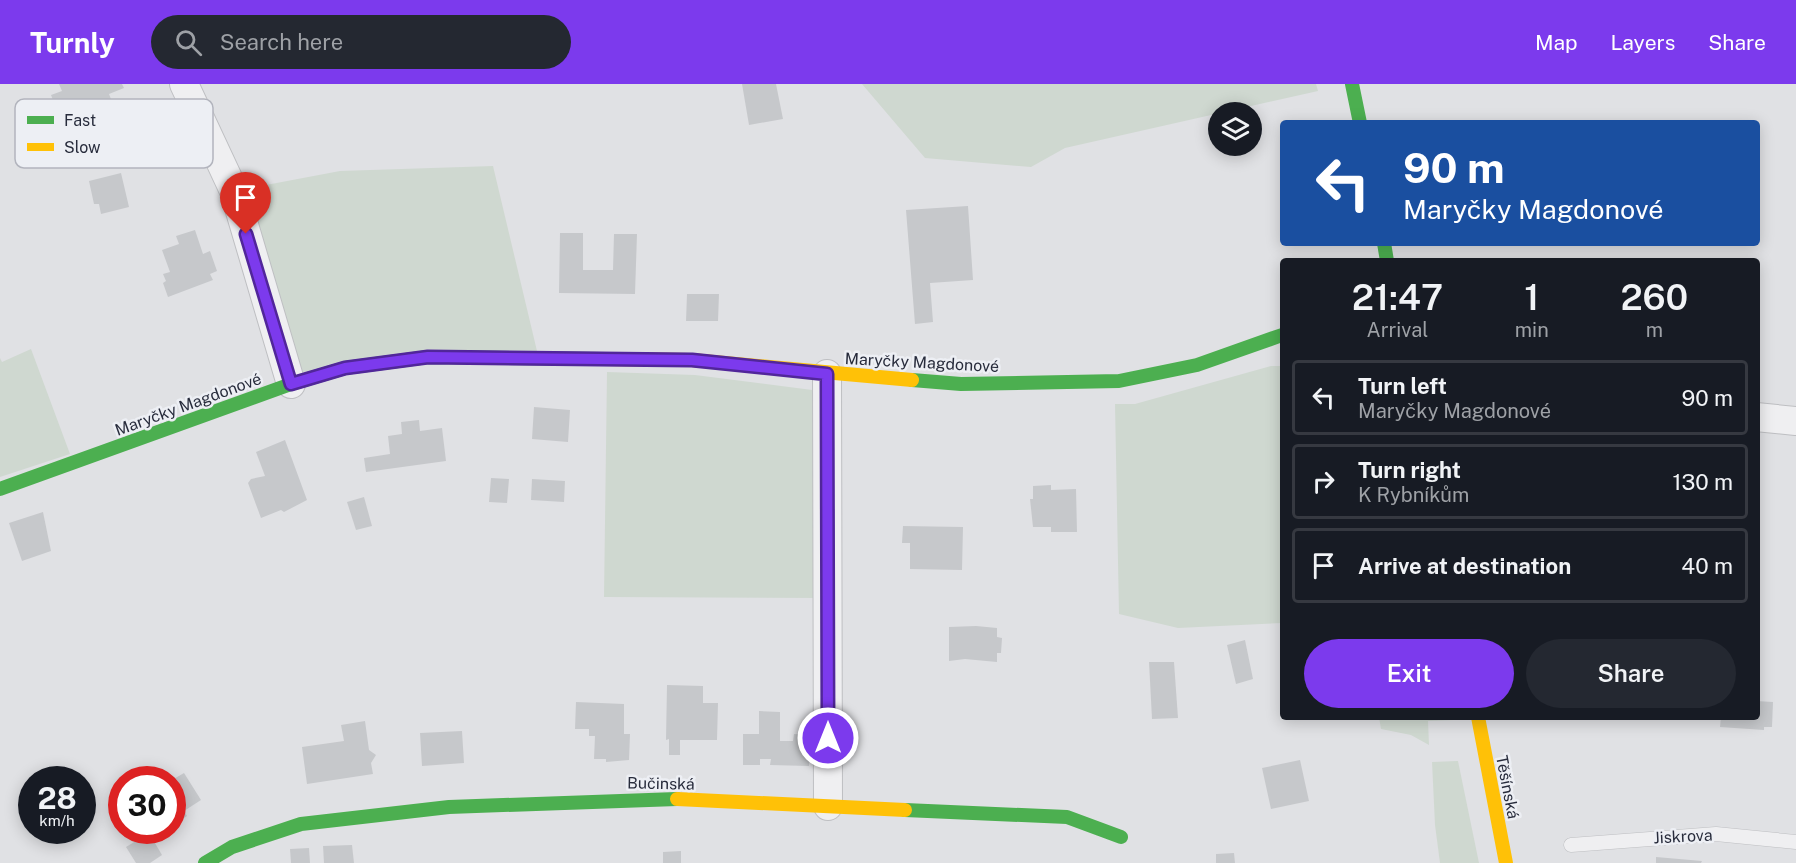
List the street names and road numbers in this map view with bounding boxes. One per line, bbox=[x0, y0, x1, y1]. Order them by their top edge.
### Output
street label: Maryčky Magdonové bbox=[844, 349, 1000, 376]
street label: Maryčky Magdonové bbox=[112, 369, 264, 440]
street label: Těšínská bbox=[1492, 754, 1523, 820]
street label: Bučinská bbox=[627, 773, 695, 794]
street label: Jiskrova bbox=[1653, 825, 1713, 848]

